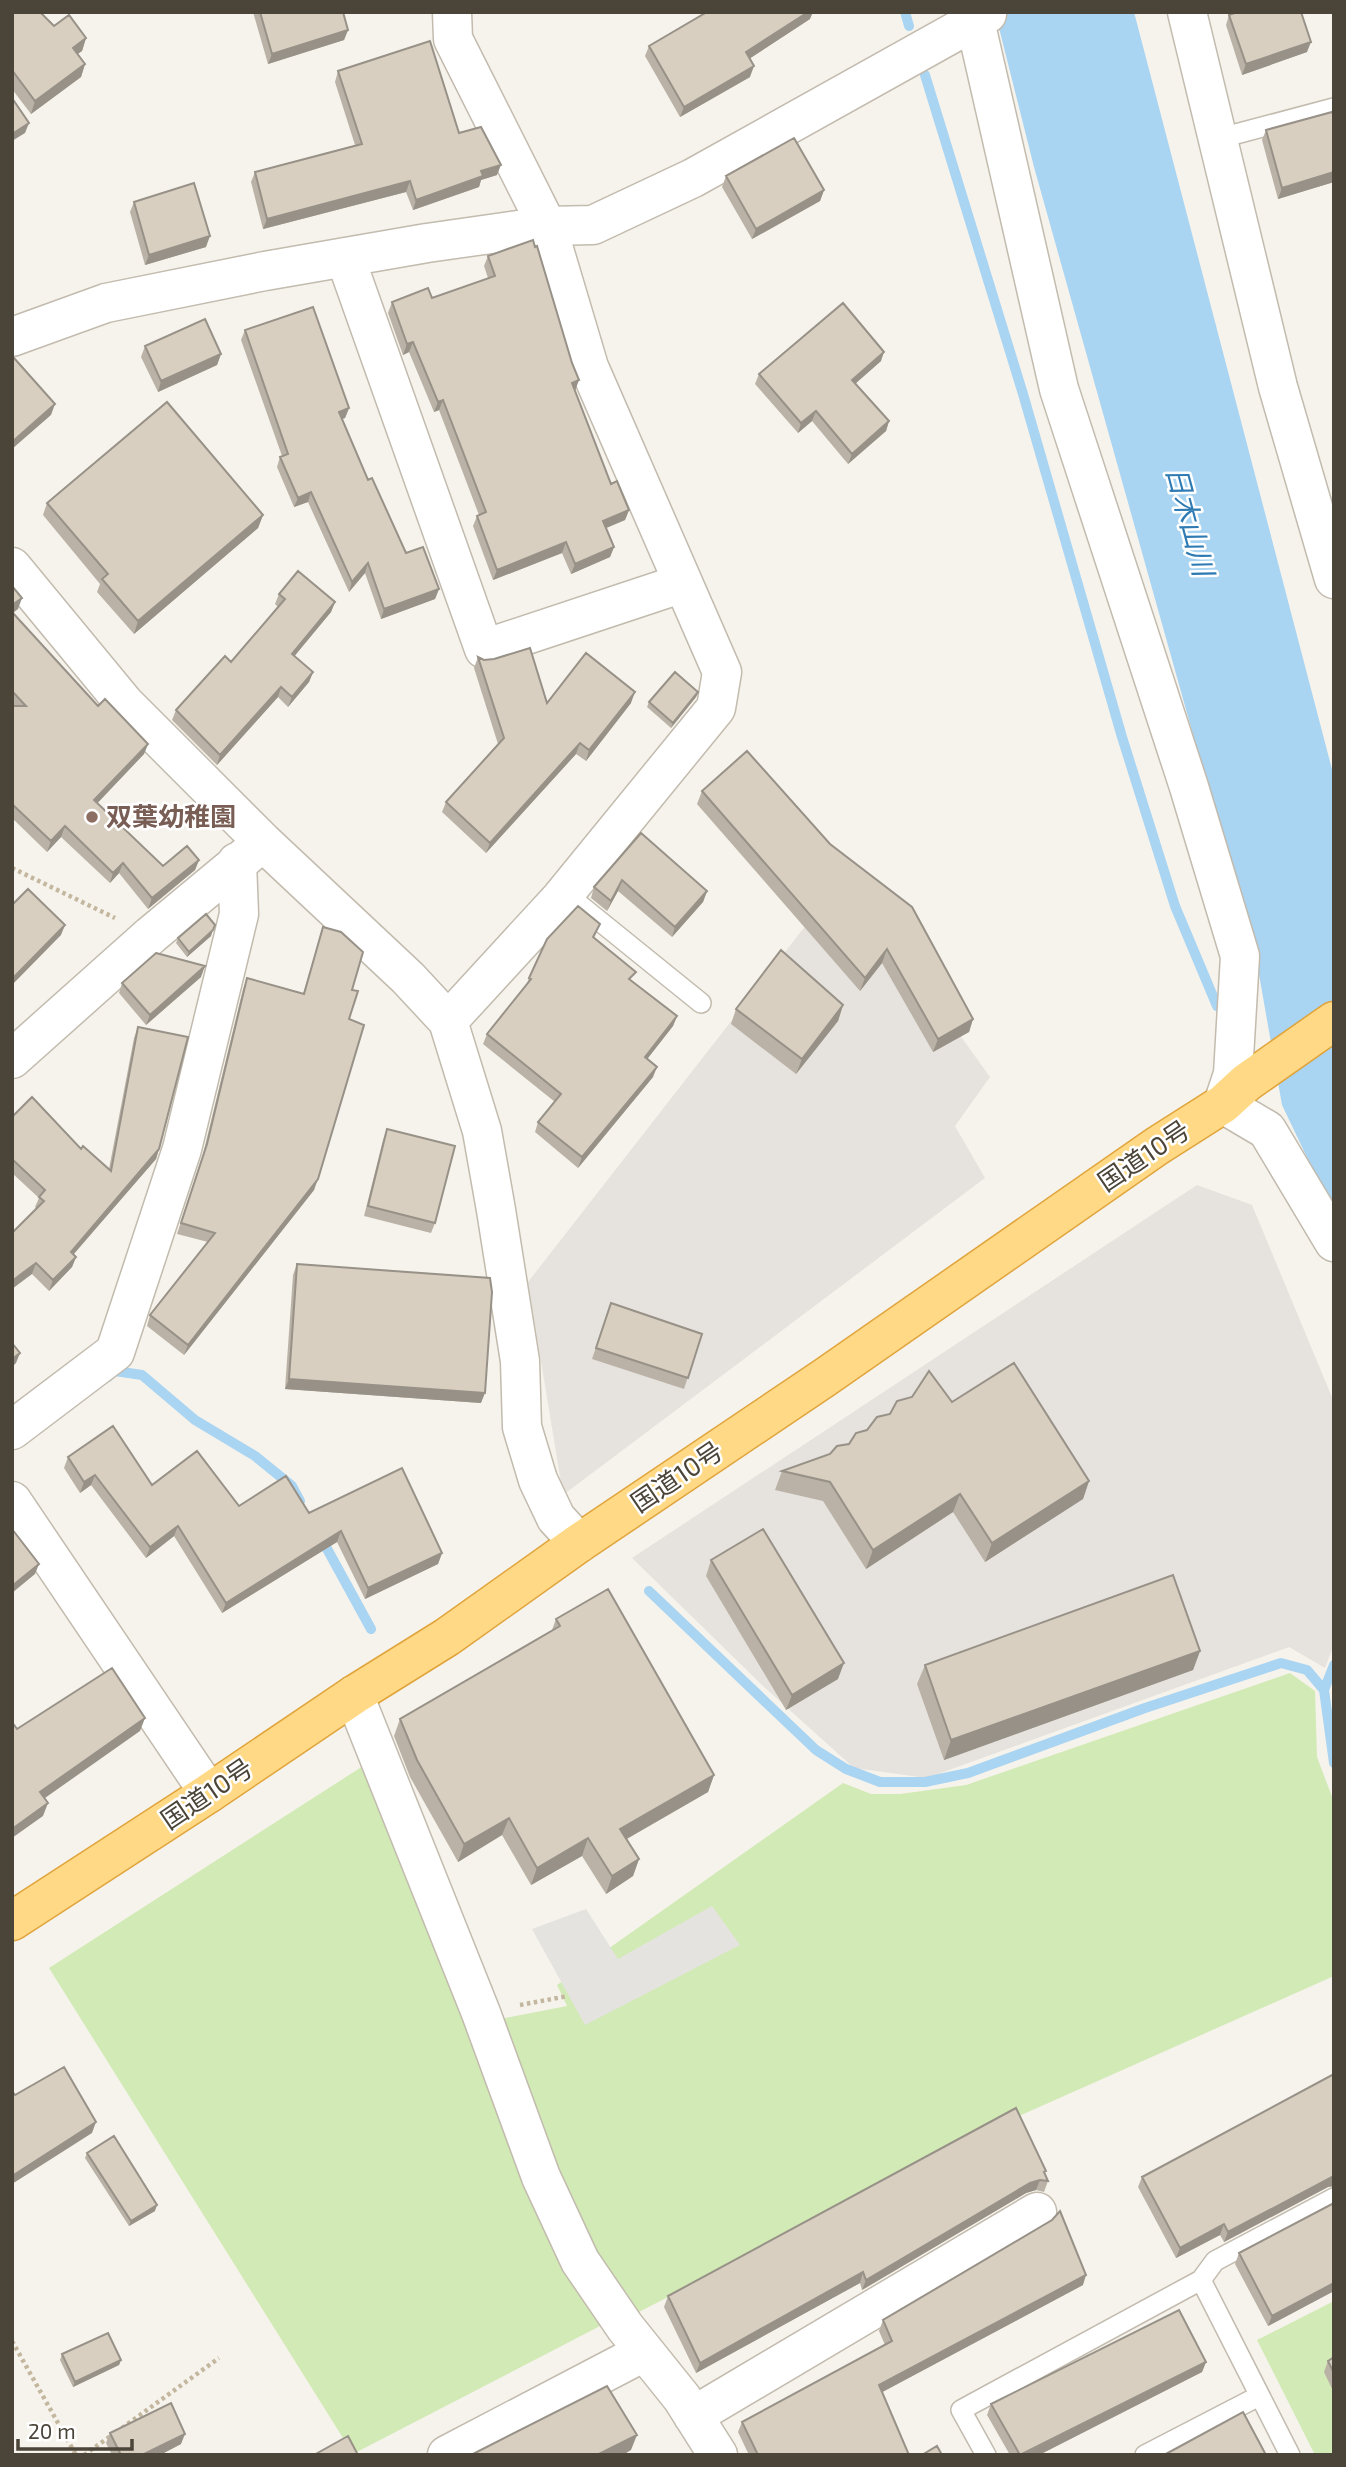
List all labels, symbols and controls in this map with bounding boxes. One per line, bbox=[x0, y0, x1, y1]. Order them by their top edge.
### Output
water label: 日木山川 bbox=[1160, 462, 1223, 582]
place label: 双葉幼稚園 bbox=[106, 800, 236, 831]
marker: 双葉幼稚園 bbox=[84, 809, 100, 825]
street label: 国道10号 bbox=[1091, 1113, 1195, 1197]
street label: 国道10号 bbox=[624, 1434, 728, 1518]
street label: 国道10号 bbox=[154, 1751, 258, 1835]
scale bar bbox=[18, 2408, 131, 2452]
text: 20 m bbox=[28, 2418, 76, 2443]

